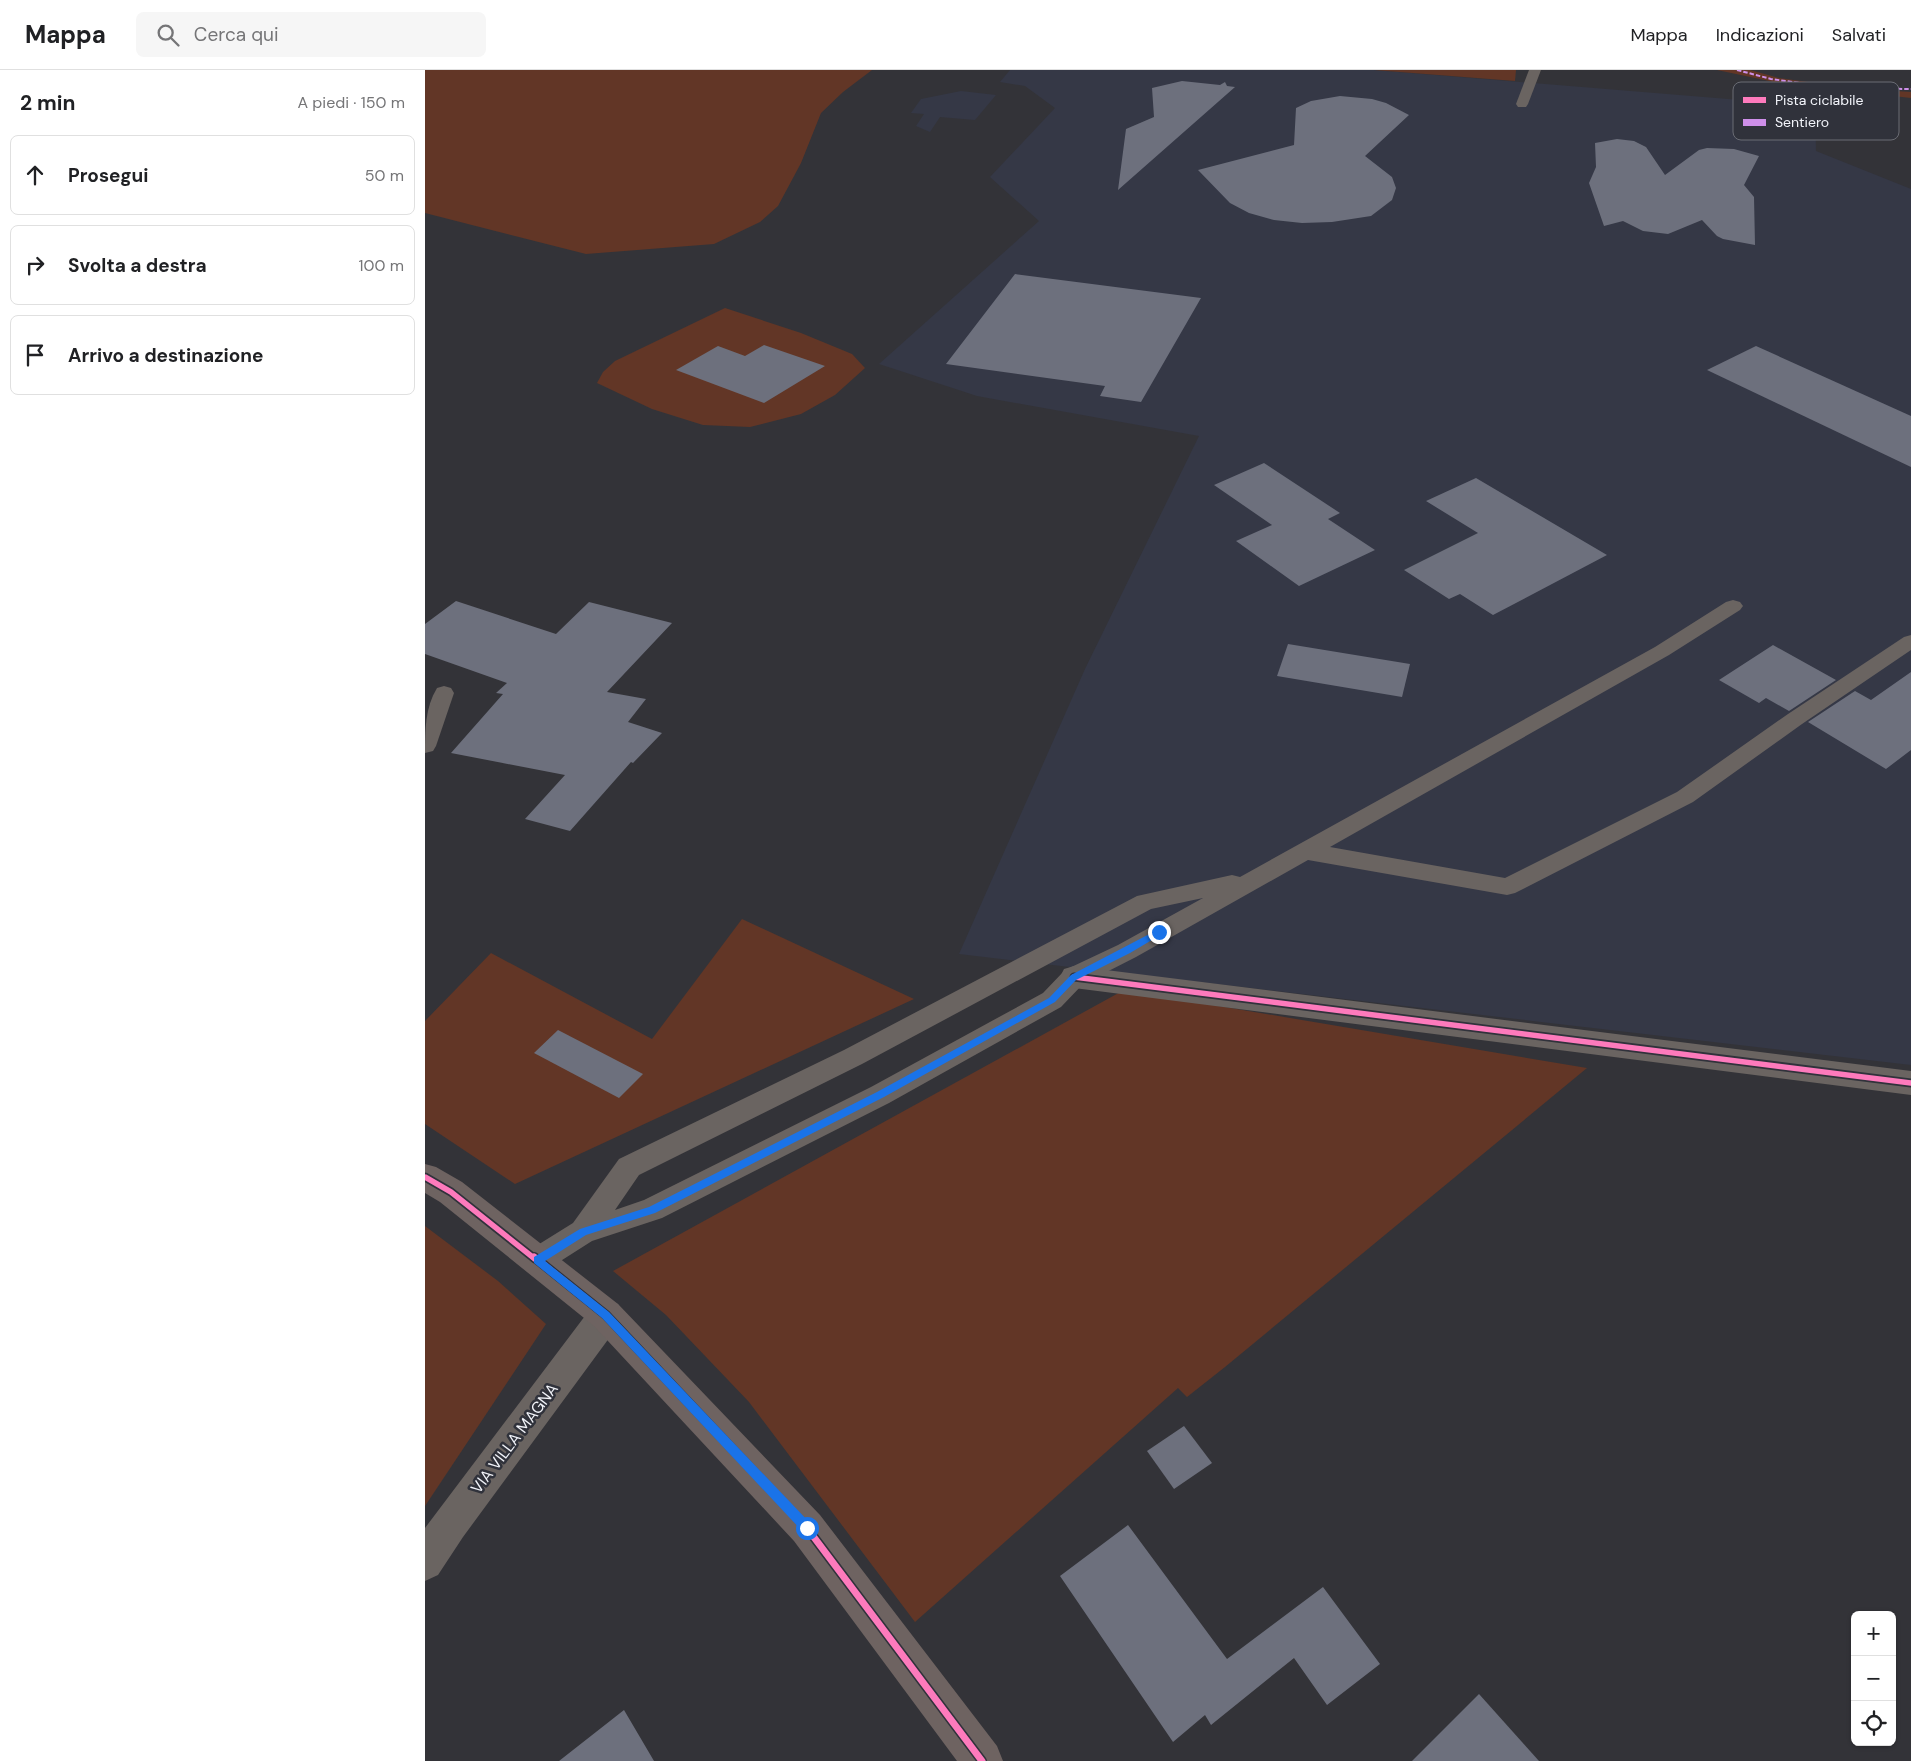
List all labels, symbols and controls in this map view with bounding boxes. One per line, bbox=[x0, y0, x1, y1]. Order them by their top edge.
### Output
search box bbox=[136, 12, 486, 57]
text: Mappa bbox=[25, 19, 106, 50]
icon: search bbox=[154, 21, 182, 49]
text: Cerca qui bbox=[194, 22, 279, 47]
text: Mappa bbox=[1630, 23, 1688, 47]
text: Indicazioni bbox=[1716, 23, 1804, 47]
text: Salvati bbox=[1832, 23, 1886, 47]
legend bbox=[1733, 82, 1899, 140]
text: 2 min bbox=[20, 89, 76, 117]
text: Pista ciclabile bbox=[1775, 91, 1863, 109]
text: A piedi · 150 m bbox=[297, 92, 405, 113]
text: Sentiero bbox=[1775, 113, 1829, 131]
icon: ahead bbox=[21, 161, 49, 189]
text: Prosegui bbox=[68, 163, 148, 188]
text: 50 m bbox=[365, 165, 404, 186]
icon: right bbox=[21, 251, 49, 279]
text: Svolta a destra bbox=[68, 253, 207, 278]
text: 100 m bbox=[359, 255, 404, 276]
icon: arrive bbox=[21, 341, 49, 369]
text: Arrivo a destinazione bbox=[68, 343, 263, 368]
route end bbox=[1148, 921, 1171, 944]
street label: VIA VILLA MAGNA bbox=[466, 1379, 563, 1498]
route start bbox=[796, 1517, 819, 1540]
map controls bbox=[1851, 1611, 1896, 1746]
button: + bbox=[1851, 1611, 1896, 1656]
button: − bbox=[1851, 1656, 1896, 1701]
button: locate bbox=[1851, 1701, 1896, 1746]

